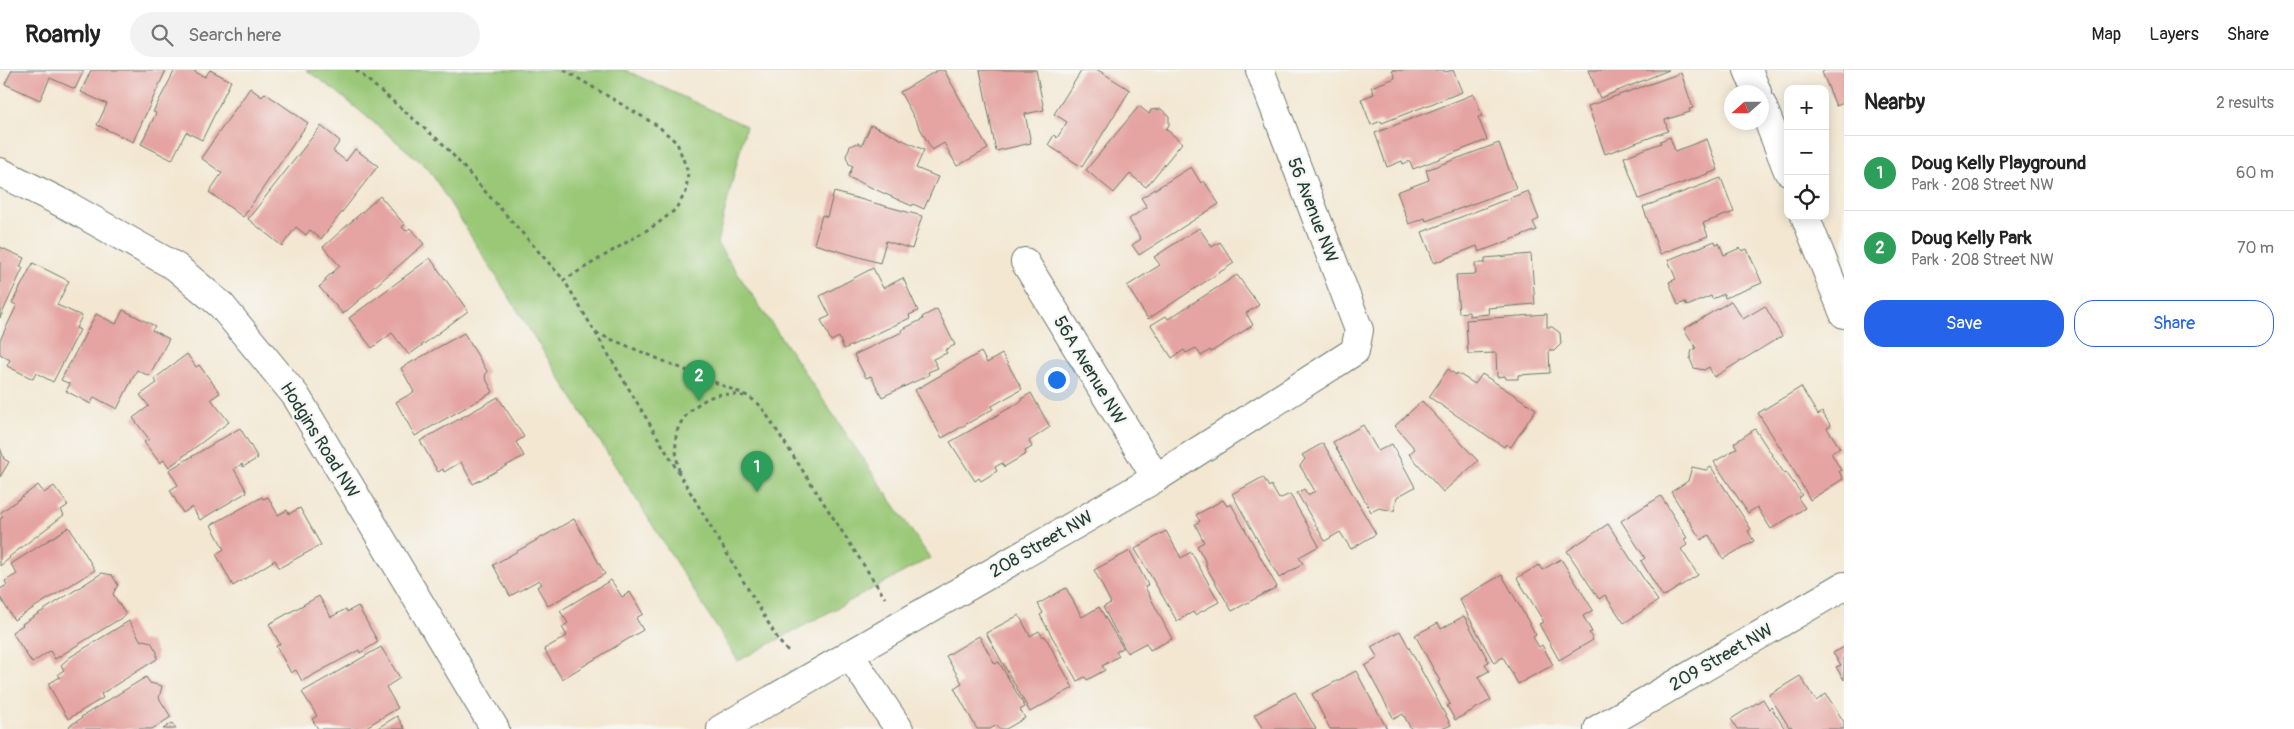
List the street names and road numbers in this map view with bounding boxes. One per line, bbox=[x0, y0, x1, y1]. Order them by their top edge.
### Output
street label: 56 Avenue NW bbox=[1282, 154, 1343, 266]
street label: 56A Avenue NW bbox=[1048, 312, 1131, 429]
street label: Hodgins Road NW bbox=[275, 378, 364, 502]
street label: 208 Street NW bbox=[985, 506, 1097, 583]
street label: 209 Street NW bbox=[1665, 619, 1777, 696]

